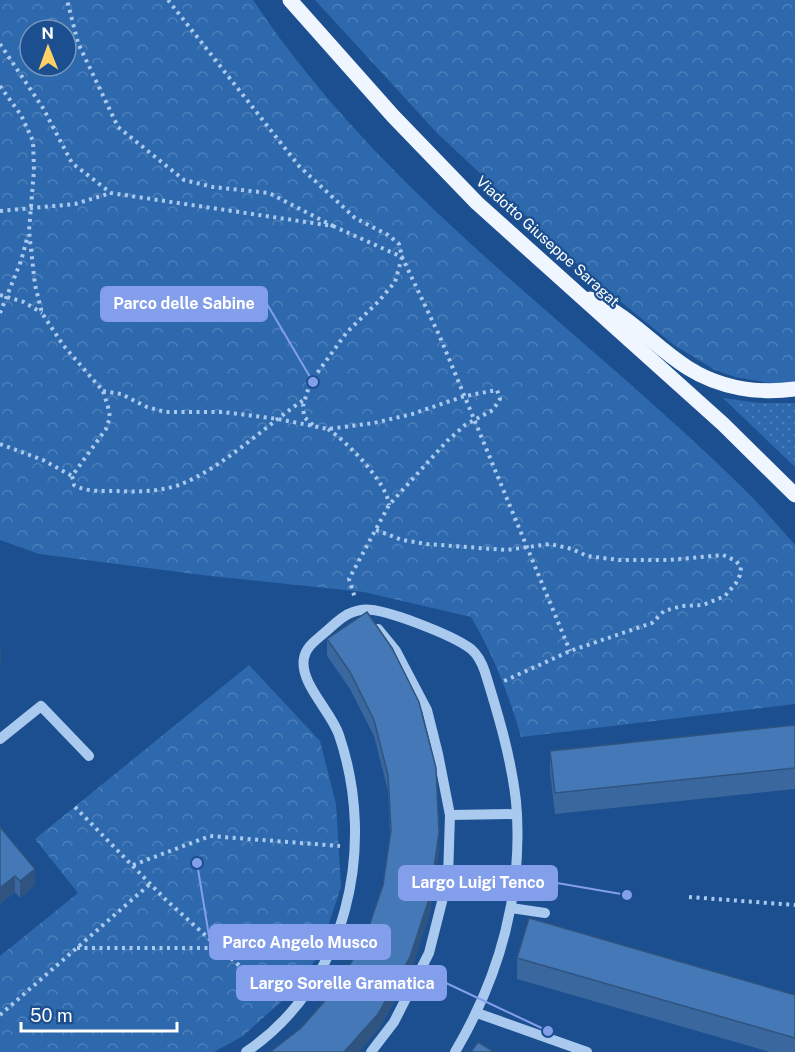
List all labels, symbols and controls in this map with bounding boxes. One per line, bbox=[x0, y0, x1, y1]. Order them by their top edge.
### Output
north arrow bbox=[18, 18, 78, 78]
text: N bbox=[41, 24, 54, 43]
street label: Viadotto Giuseppe Saragat bbox=[473, 172, 623, 310]
callout: Parco delle Sabine bbox=[101, 287, 267, 321]
text: Parco delle Sabine bbox=[113, 294, 255, 313]
callout: Largo Luigi Tenco bbox=[399, 866, 557, 900]
text: Largo Luigi Tenco bbox=[411, 873, 545, 892]
callout: Parco Angelo Musco bbox=[210, 925, 390, 959]
text: Parco Angelo Musco bbox=[222, 933, 378, 952]
callout: Largo Sorelle Gramatica bbox=[237, 966, 446, 1000]
text: Largo Sorelle Gramatica bbox=[249, 974, 435, 993]
scale bar bbox=[21, 995, 177, 1033]
text: 50 m bbox=[30, 1005, 73, 1026]

